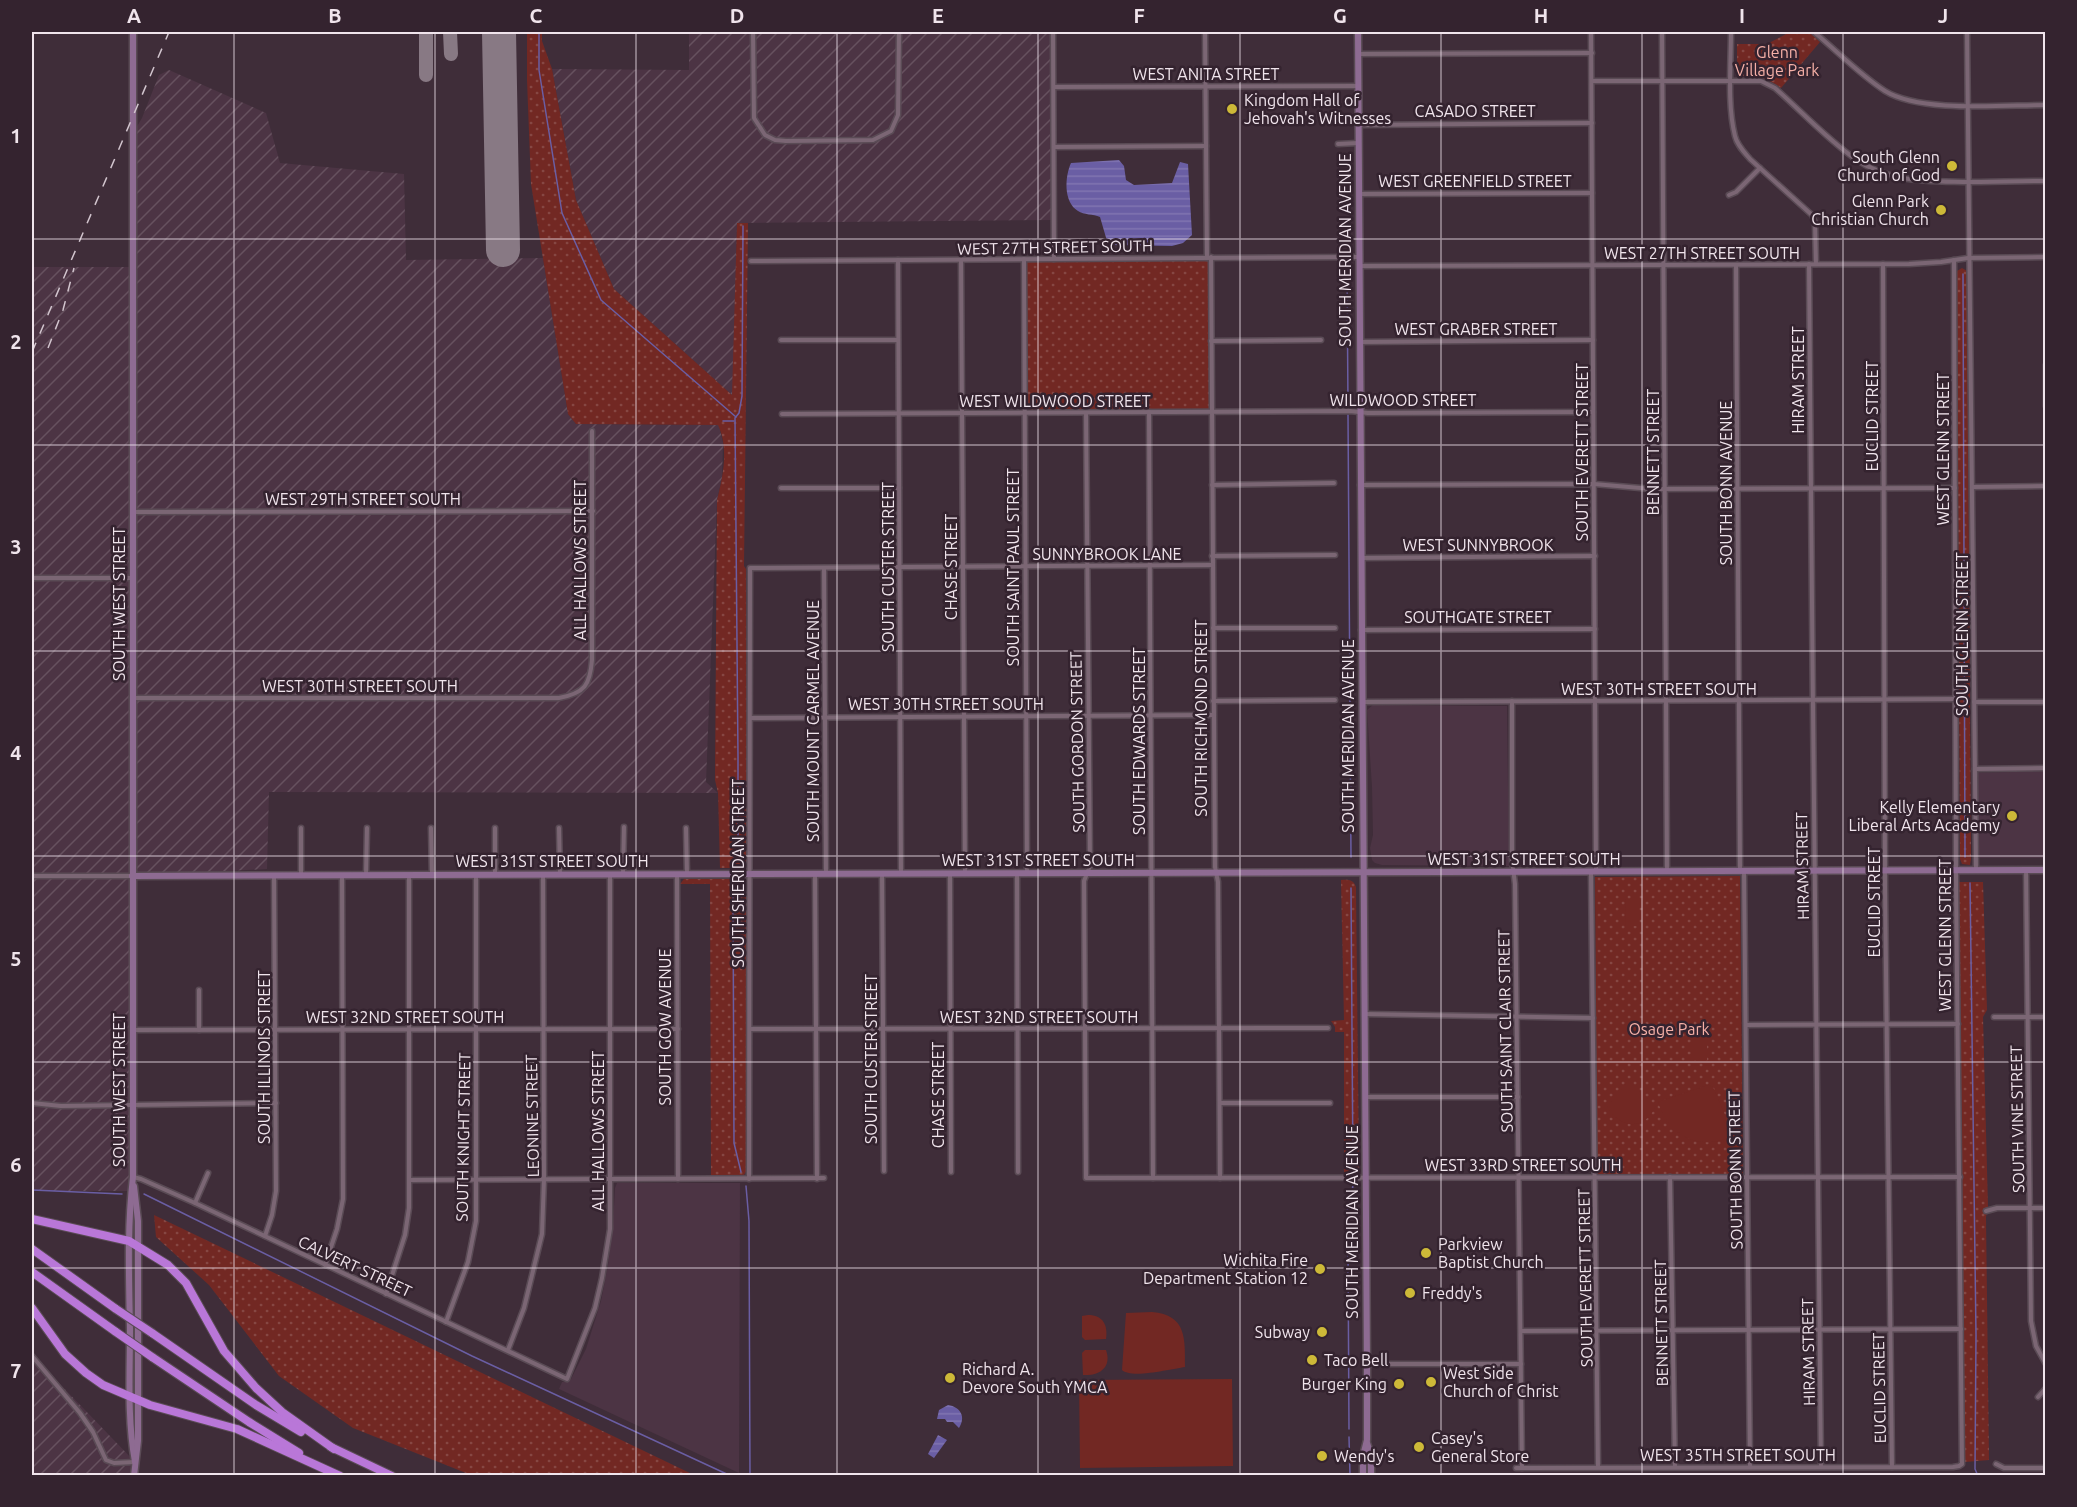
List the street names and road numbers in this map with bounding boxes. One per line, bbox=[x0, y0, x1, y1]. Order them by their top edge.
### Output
street label: WEST ANITA STREET bbox=[1133, 65, 1279, 83]
street label: CASADO STREET bbox=[1414, 102, 1536, 120]
street label: SOUTH MERIDIAN AVENUE bbox=[1336, 153, 1354, 347]
street label: WEST GREENFIELD STREET bbox=[1378, 172, 1572, 190]
street label: WEST 27TH STREET SOUTH bbox=[957, 236, 1153, 258]
street label: WEST 27TH STREET SOUTH bbox=[1604, 244, 1800, 262]
street label: WEST GRABER STREET bbox=[1395, 320, 1558, 338]
street label: HIRAM STREET bbox=[1789, 326, 1807, 434]
street label: EUCLID STREET bbox=[1863, 360, 1881, 471]
street label: SOUTH EVERETT STREET bbox=[1573, 363, 1591, 541]
street label: WEST GLENN STREET bbox=[1934, 372, 1952, 526]
street label: BENNETT STREET bbox=[1644, 388, 1662, 515]
street label: WILDWOOD STREET bbox=[1330, 391, 1477, 409]
street label: WEST WILDWOOD STREET bbox=[959, 392, 1151, 410]
street label: SOUTH BONN AVENUE bbox=[1717, 401, 1735, 565]
street label: SOUTH SAINT PAUL STREET bbox=[1004, 468, 1022, 666]
street label: ALL HALLOWS STREET bbox=[571, 479, 589, 641]
street label: SOUTH CUSTER STREET bbox=[879, 482, 897, 652]
street label: WEST 29TH STREET SOUTH bbox=[265, 490, 461, 508]
street label: CHASE STREET bbox=[942, 514, 960, 620]
street label: SOUTH WEST STREET bbox=[110, 527, 128, 681]
street label: WEST SUNNYBROOK bbox=[1403, 536, 1554, 554]
street label: SUNNYBROOK LANE bbox=[1032, 545, 1182, 563]
street label: SOUTH GLENN STREET bbox=[1953, 552, 1971, 716]
street label: SOUTH MOUNT CARMEL AVENUE bbox=[804, 600, 822, 842]
street label: SOUTHGATE STREET bbox=[1404, 608, 1552, 626]
street label: SOUTH RICHMOND STREET bbox=[1192, 619, 1210, 817]
street label: SOUTH MERIDIAN AVENUE bbox=[1339, 639, 1357, 833]
street label: SOUTH EDWARDS STREET bbox=[1130, 647, 1148, 835]
street label: SOUTH GORDON STREET bbox=[1066, 651, 1088, 833]
street label: WEST 30TH STREET SOUTH bbox=[262, 677, 458, 695]
street label: WEST 30TH STREET SOUTH bbox=[1561, 680, 1757, 698]
street label: WEST 30TH STREET SOUTH bbox=[848, 695, 1044, 713]
street label: SOUTH SHERIDAN STREET bbox=[729, 779, 747, 967]
street label: HIRAM STREET bbox=[1792, 812, 1812, 920]
street label: EUCLID STREET bbox=[1865, 846, 1883, 957]
street label: WEST 31ST STREET SOUTH bbox=[1427, 850, 1621, 868]
street label: WEST 31ST STREET SOUTH bbox=[941, 851, 1135, 869]
street label: WEST 31ST STREET SOUTH bbox=[455, 852, 649, 870]
street label: WEST GLENN STREET bbox=[1936, 858, 1954, 1012]
street label: SOUTH SAINT CLAIR STREET bbox=[1494, 929, 1516, 1133]
street label: SOUTH GOW AVENUE bbox=[656, 949, 674, 1105]
street label: SOUTH ILLINOIS STREET bbox=[255, 970, 273, 1144]
street label: SOUTH CUSTER STREET bbox=[862, 974, 880, 1144]
street label: WEST 32ND STREET SOUTH bbox=[306, 1008, 504, 1026]
street label: WEST 32ND STREET SOUTH bbox=[940, 1008, 1138, 1026]
street label: SOUTH WEST STREET bbox=[110, 1013, 128, 1167]
street label: CHASE STREET bbox=[929, 1042, 947, 1148]
street label: SOUTH VINE STREET bbox=[2007, 1045, 2027, 1193]
street label: ALL HALLOWS STREET bbox=[589, 1050, 607, 1212]
street label: SOUTH KNIGHT STREET bbox=[453, 1052, 473, 1222]
street label: LEONINE STREET bbox=[522, 1054, 542, 1178]
street label: SOUTH BONN STREET bbox=[1725, 1090, 1745, 1249]
street label: SOUTH MERIDIAN AVENUE bbox=[1343, 1125, 1361, 1319]
street label: WEST 33RD STREET SOUTH bbox=[1424, 1156, 1622, 1174]
street label: SOUTH EVERETT STREET bbox=[1574, 1189, 1596, 1367]
street label: CALVERT STREET bbox=[295, 1232, 415, 1300]
street label: BENNETT STREET bbox=[1651, 1259, 1671, 1387]
street label: HIRAM STREET bbox=[1798, 1298, 1818, 1406]
street label: EUCLID STREET bbox=[1869, 1332, 1889, 1444]
street label: WEST 35TH STREET SOUTH bbox=[1640, 1446, 1836, 1464]

